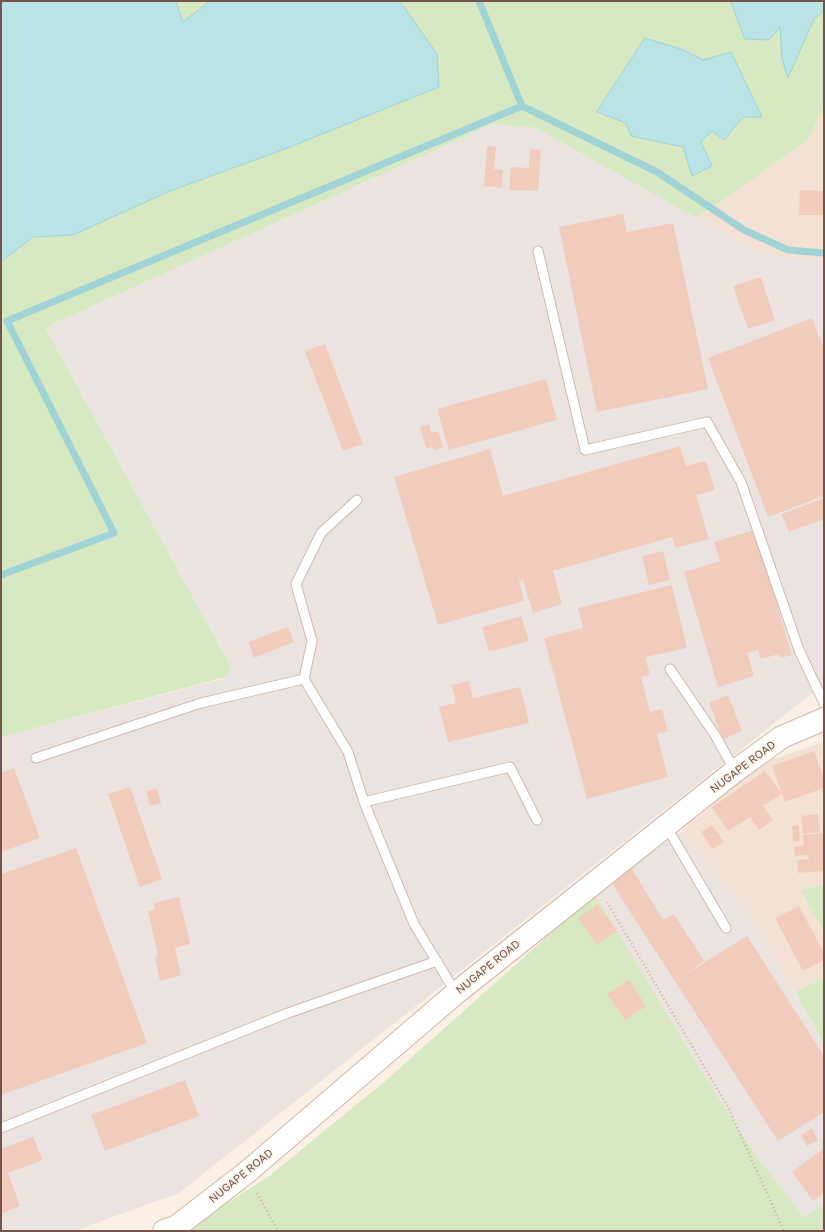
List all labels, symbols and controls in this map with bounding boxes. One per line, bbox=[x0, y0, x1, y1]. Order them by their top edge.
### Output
street label: NUGAPE ROAD bbox=[708, 738, 778, 796]
street label: NUGAPE ROAD bbox=[453, 937, 523, 997]
street label: NUGAPE ROAD bbox=[206, 1146, 276, 1206]

